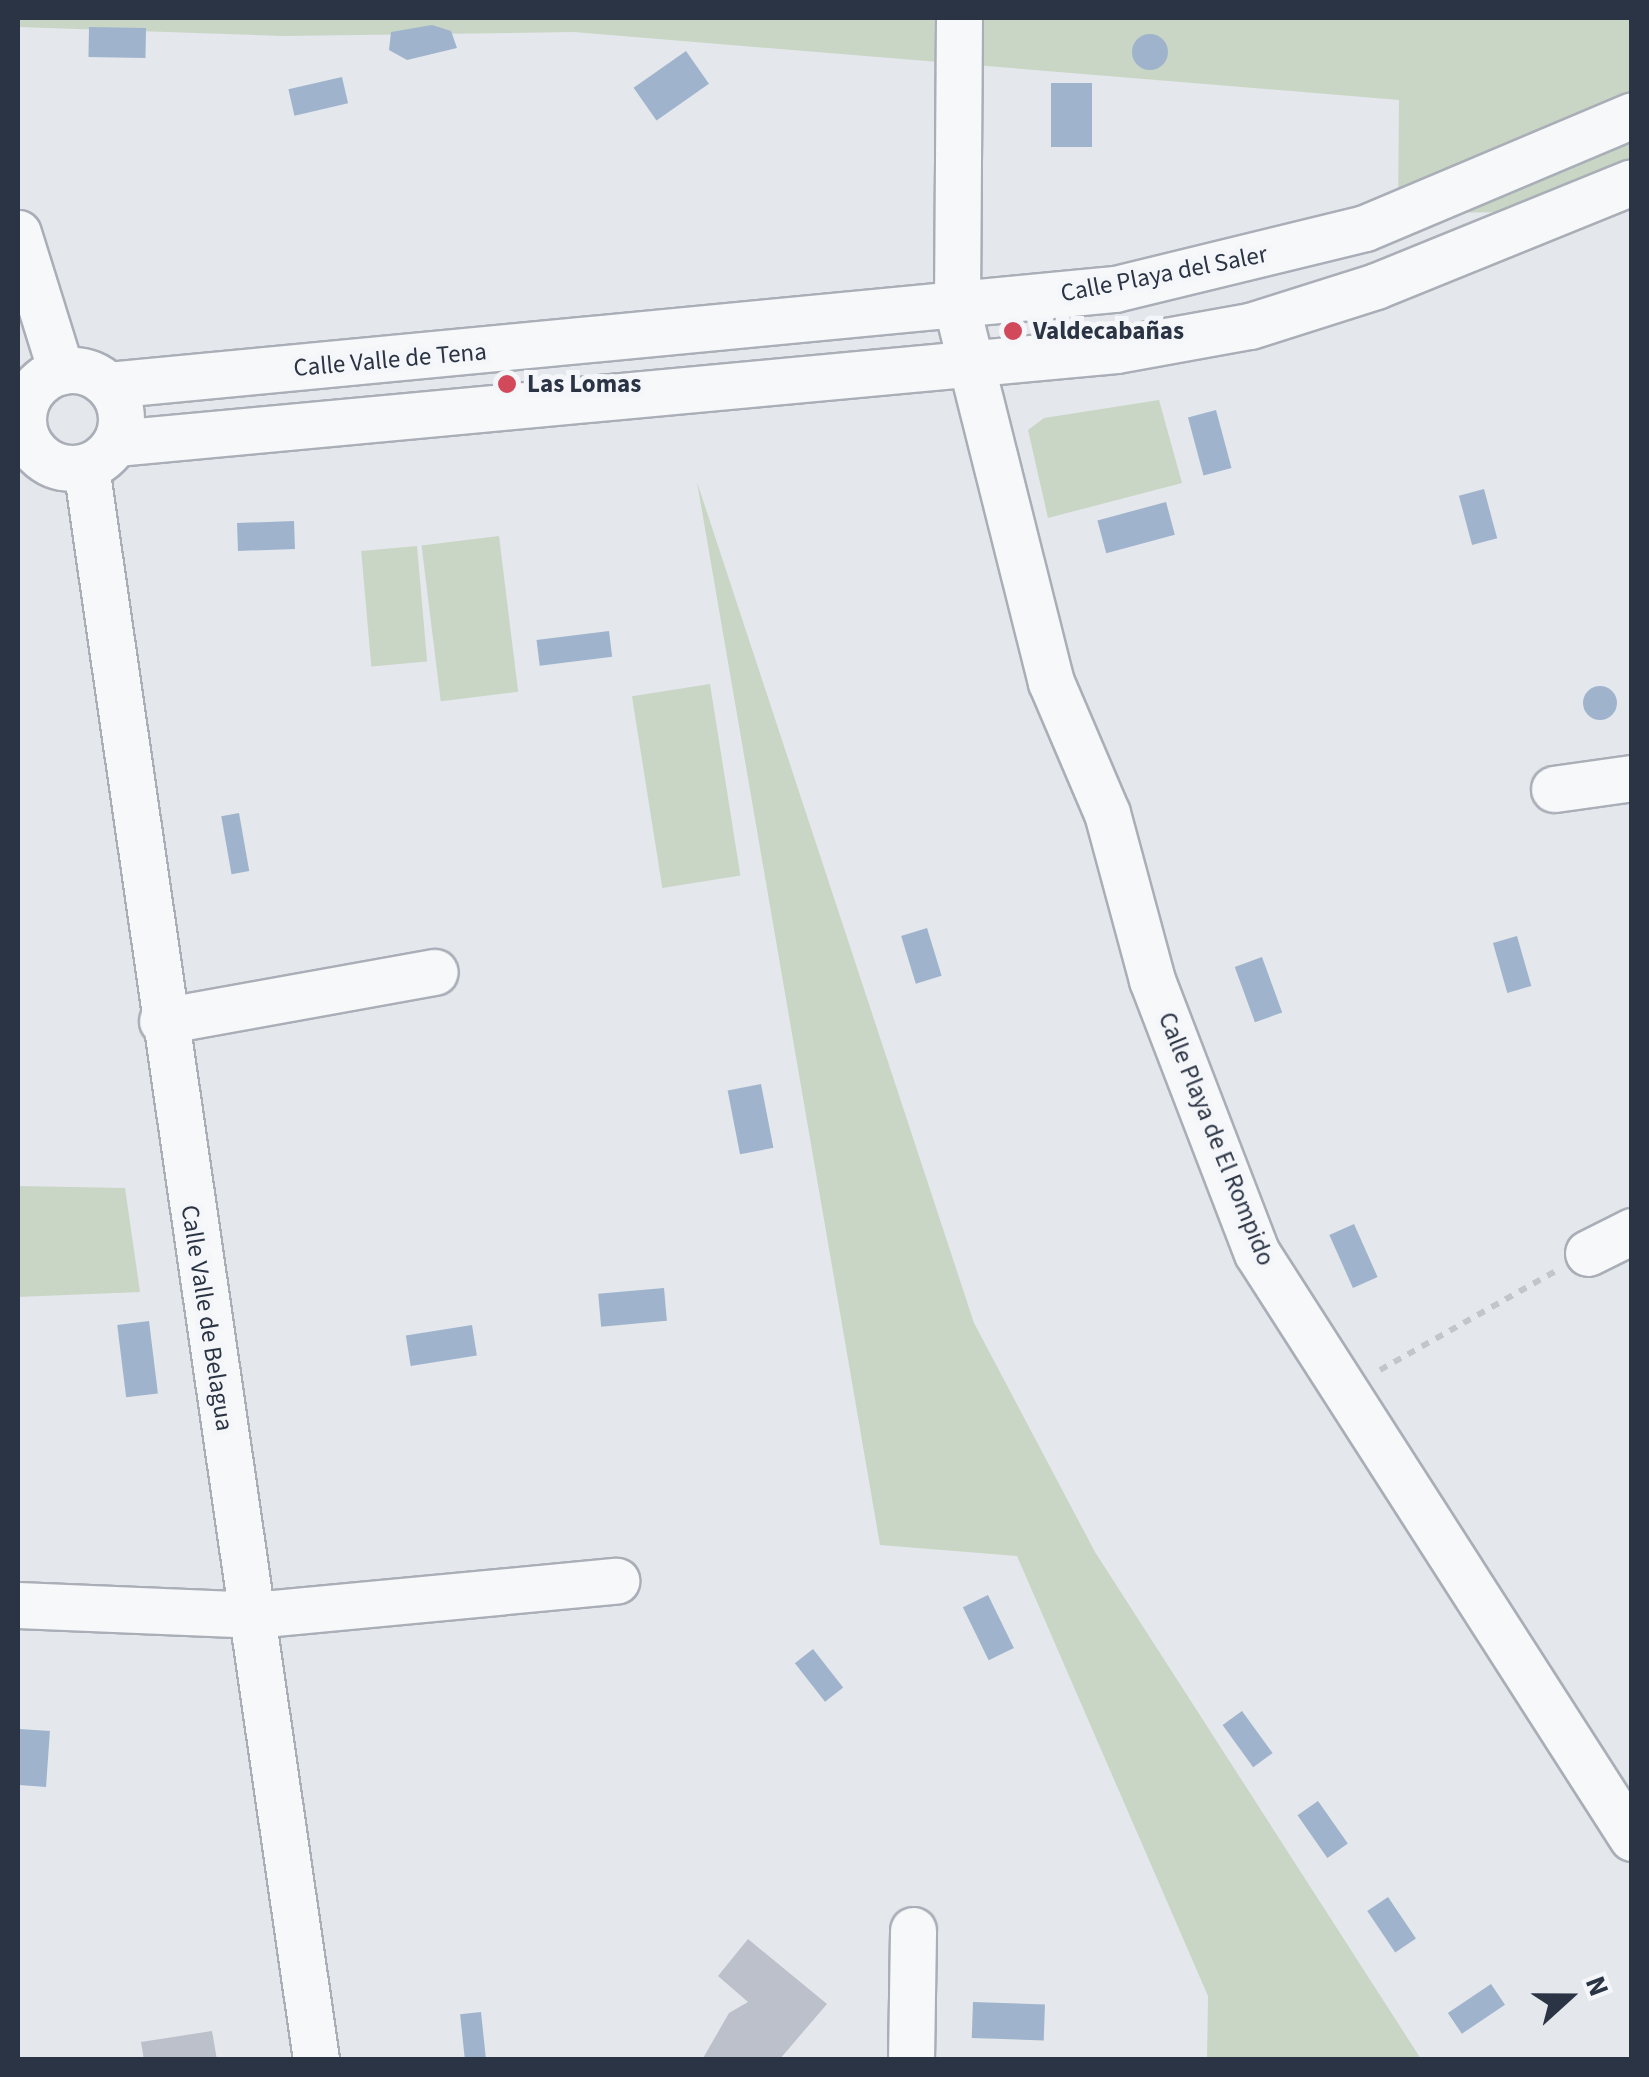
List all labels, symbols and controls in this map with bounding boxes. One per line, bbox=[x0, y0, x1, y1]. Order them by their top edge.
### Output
street label: Calle Playa del Saler bbox=[1058, 239, 1270, 309]
place label: Valdecabañas bbox=[1033, 316, 1184, 346]
marker: Valdecabañas bbox=[1002, 320, 1024, 342]
street label: Calle Valle de Tena bbox=[292, 337, 488, 383]
place label: Las Lomas bbox=[527, 369, 641, 399]
marker: Las Lomas bbox=[496, 373, 518, 395]
street label: Calle Playa de El Rompido bbox=[1151, 1008, 1281, 1270]
street label: Calle Valle de Belagua bbox=[174, 1203, 240, 1433]
north arrow bbox=[1519, 1947, 1619, 2047]
text: N bbox=[1575, 1970, 1619, 2002]

